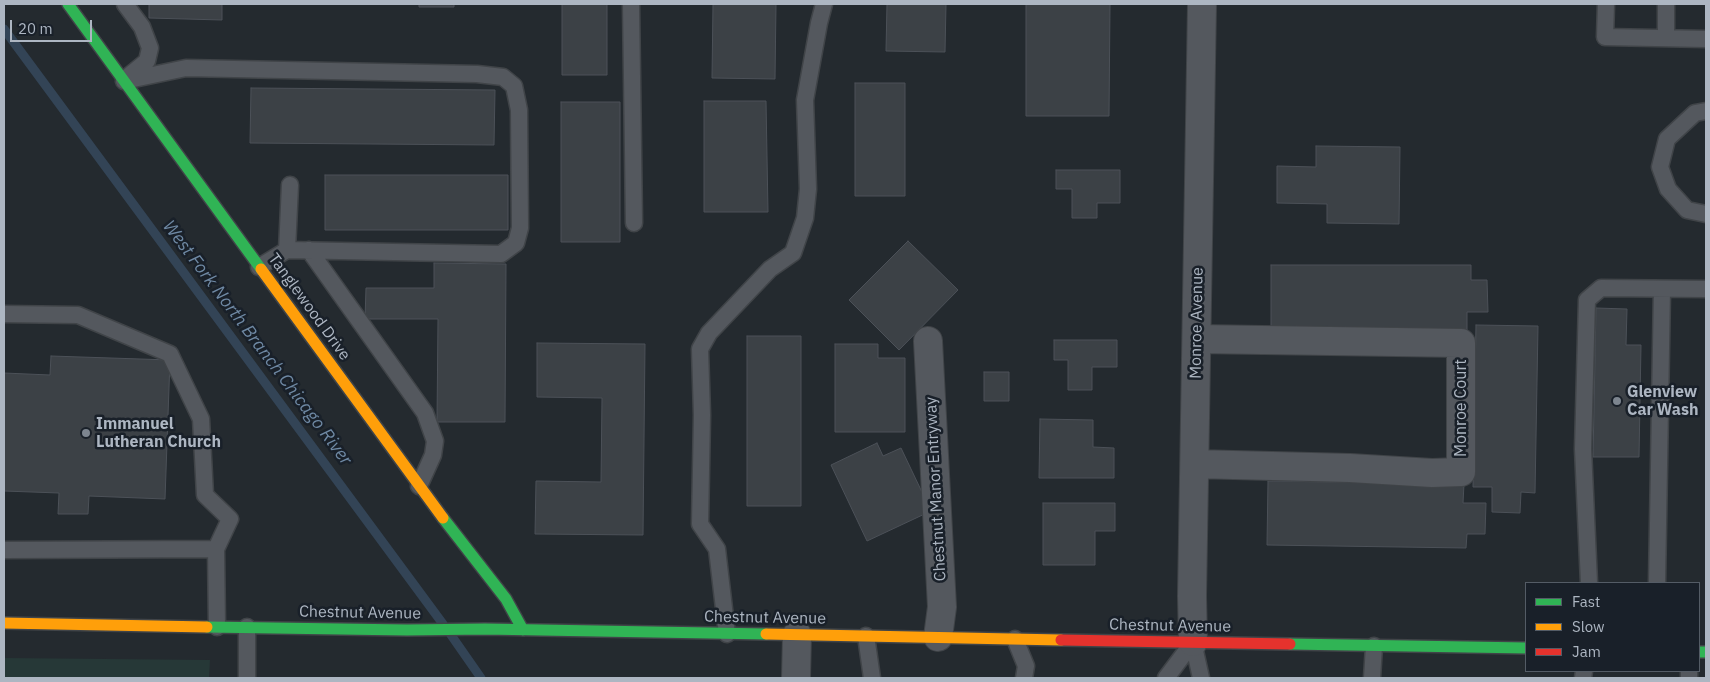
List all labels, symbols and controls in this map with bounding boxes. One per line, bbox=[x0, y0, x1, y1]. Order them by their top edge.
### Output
scale bar bbox=[12, 10, 95, 42]
text: 20 m bbox=[18, 19, 53, 38]
water label: West Fork North Branch Chicago River bbox=[158, 216, 356, 470]
street label: Tanglewood Drive bbox=[264, 250, 354, 364]
street label: Monroe Avenue bbox=[1186, 267, 1208, 379]
street label: Monroe Court bbox=[1451, 359, 1471, 457]
place label: Glenview Car Wash bbox=[1627, 382, 1699, 420]
marker: Glenview Car Wash bbox=[1611, 395, 1623, 407]
street label: Chestnut Manor Entryway bbox=[922, 396, 950, 582]
place label: Immanuel Lutheran Church bbox=[96, 414, 221, 452]
marker: Immanuel Lutheran Church bbox=[80, 427, 92, 439]
legend bbox=[1525, 582, 1700, 672]
text: Fast bbox=[1572, 592, 1600, 611]
street label: Chestnut Avenue bbox=[299, 602, 421, 624]
street label: Chestnut Avenue bbox=[704, 607, 826, 629]
street label: Chestnut Avenue bbox=[1109, 615, 1231, 637]
text: Slow bbox=[1572, 617, 1605, 636]
text: Jam bbox=[1572, 642, 1601, 661]

